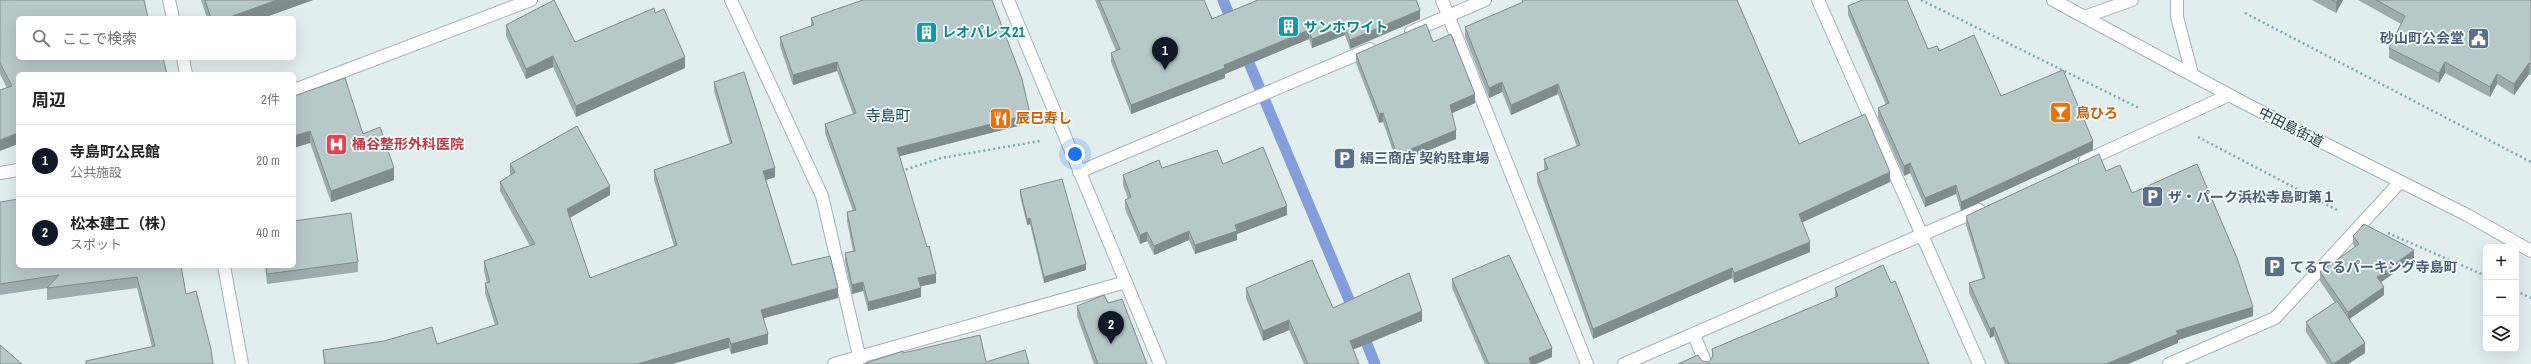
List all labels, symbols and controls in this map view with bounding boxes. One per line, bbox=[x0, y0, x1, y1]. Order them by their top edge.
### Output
building icon: サンホワイト bbox=[1275, 14, 1301, 40]
search box bbox=[16, 16, 296, 60]
place label: サンホワイト bbox=[1304, 18, 1388, 36]
building icon: レオパレス21 bbox=[914, 19, 940, 45]
place label: レオパレス21 bbox=[942, 23, 1025, 41]
public building icon: 砂山町公会堂 bbox=[2466, 25, 2492, 51]
icon: search bbox=[30, 27, 52, 49]
text: ここで検索 bbox=[62, 28, 137, 49]
place label: 砂山町公会堂 bbox=[2380, 29, 2464, 47]
pin: 1 bbox=[1152, 37, 1178, 70]
text: 周辺 bbox=[32, 88, 66, 111]
text: 2件 bbox=[261, 91, 280, 108]
bar icon: 鳥ひろ bbox=[2048, 100, 2074, 126]
street label: 中田島街道 bbox=[2256, 103, 2326, 151]
place label: 鳥ひろ bbox=[2076, 104, 2118, 122]
district label: 寺島町 bbox=[865, 105, 911, 126]
restaurant icon: 辰巳寿し bbox=[987, 105, 1013, 131]
place label: 辰巳寿し bbox=[1016, 109, 1072, 127]
hospital icon: 桶谷整形外科医院 bbox=[323, 131, 349, 157]
place label: 桶谷整形外科医院 bbox=[352, 135, 464, 153]
text: 寺島町公民館 bbox=[70, 141, 160, 162]
your location bbox=[1065, 144, 1085, 164]
parking icon: 絹三商店 契約駐車場 bbox=[1332, 145, 1358, 171]
place label: 絹三商店 契約駐車場 bbox=[1360, 149, 1489, 167]
text: 1 bbox=[42, 152, 48, 169]
text: 20 m bbox=[256, 152, 280, 169]
text: 公共施設 bbox=[70, 164, 122, 181]
parking icon: ザ・パーク浜松寺島町第１ bbox=[2140, 184, 2166, 210]
place label: ザ・パーク浜松寺島町第１ bbox=[2168, 188, 2336, 206]
text: 松本建工（株） bbox=[70, 213, 175, 234]
text: 2 bbox=[42, 224, 48, 241]
text: 40 m bbox=[256, 224, 280, 241]
text: スポット bbox=[70, 236, 122, 253]
map controls bbox=[2483, 244, 2519, 352]
button: + bbox=[2483, 244, 2519, 280]
parking icon: てるてるパーキング寺島町 bbox=[2261, 254, 2287, 280]
place label: てるてるパーキング寺島町 bbox=[2290, 258, 2458, 276]
button: − bbox=[2483, 280, 2519, 316]
pin: 2 bbox=[1098, 311, 1124, 344]
button: layers bbox=[2483, 316, 2519, 352]

